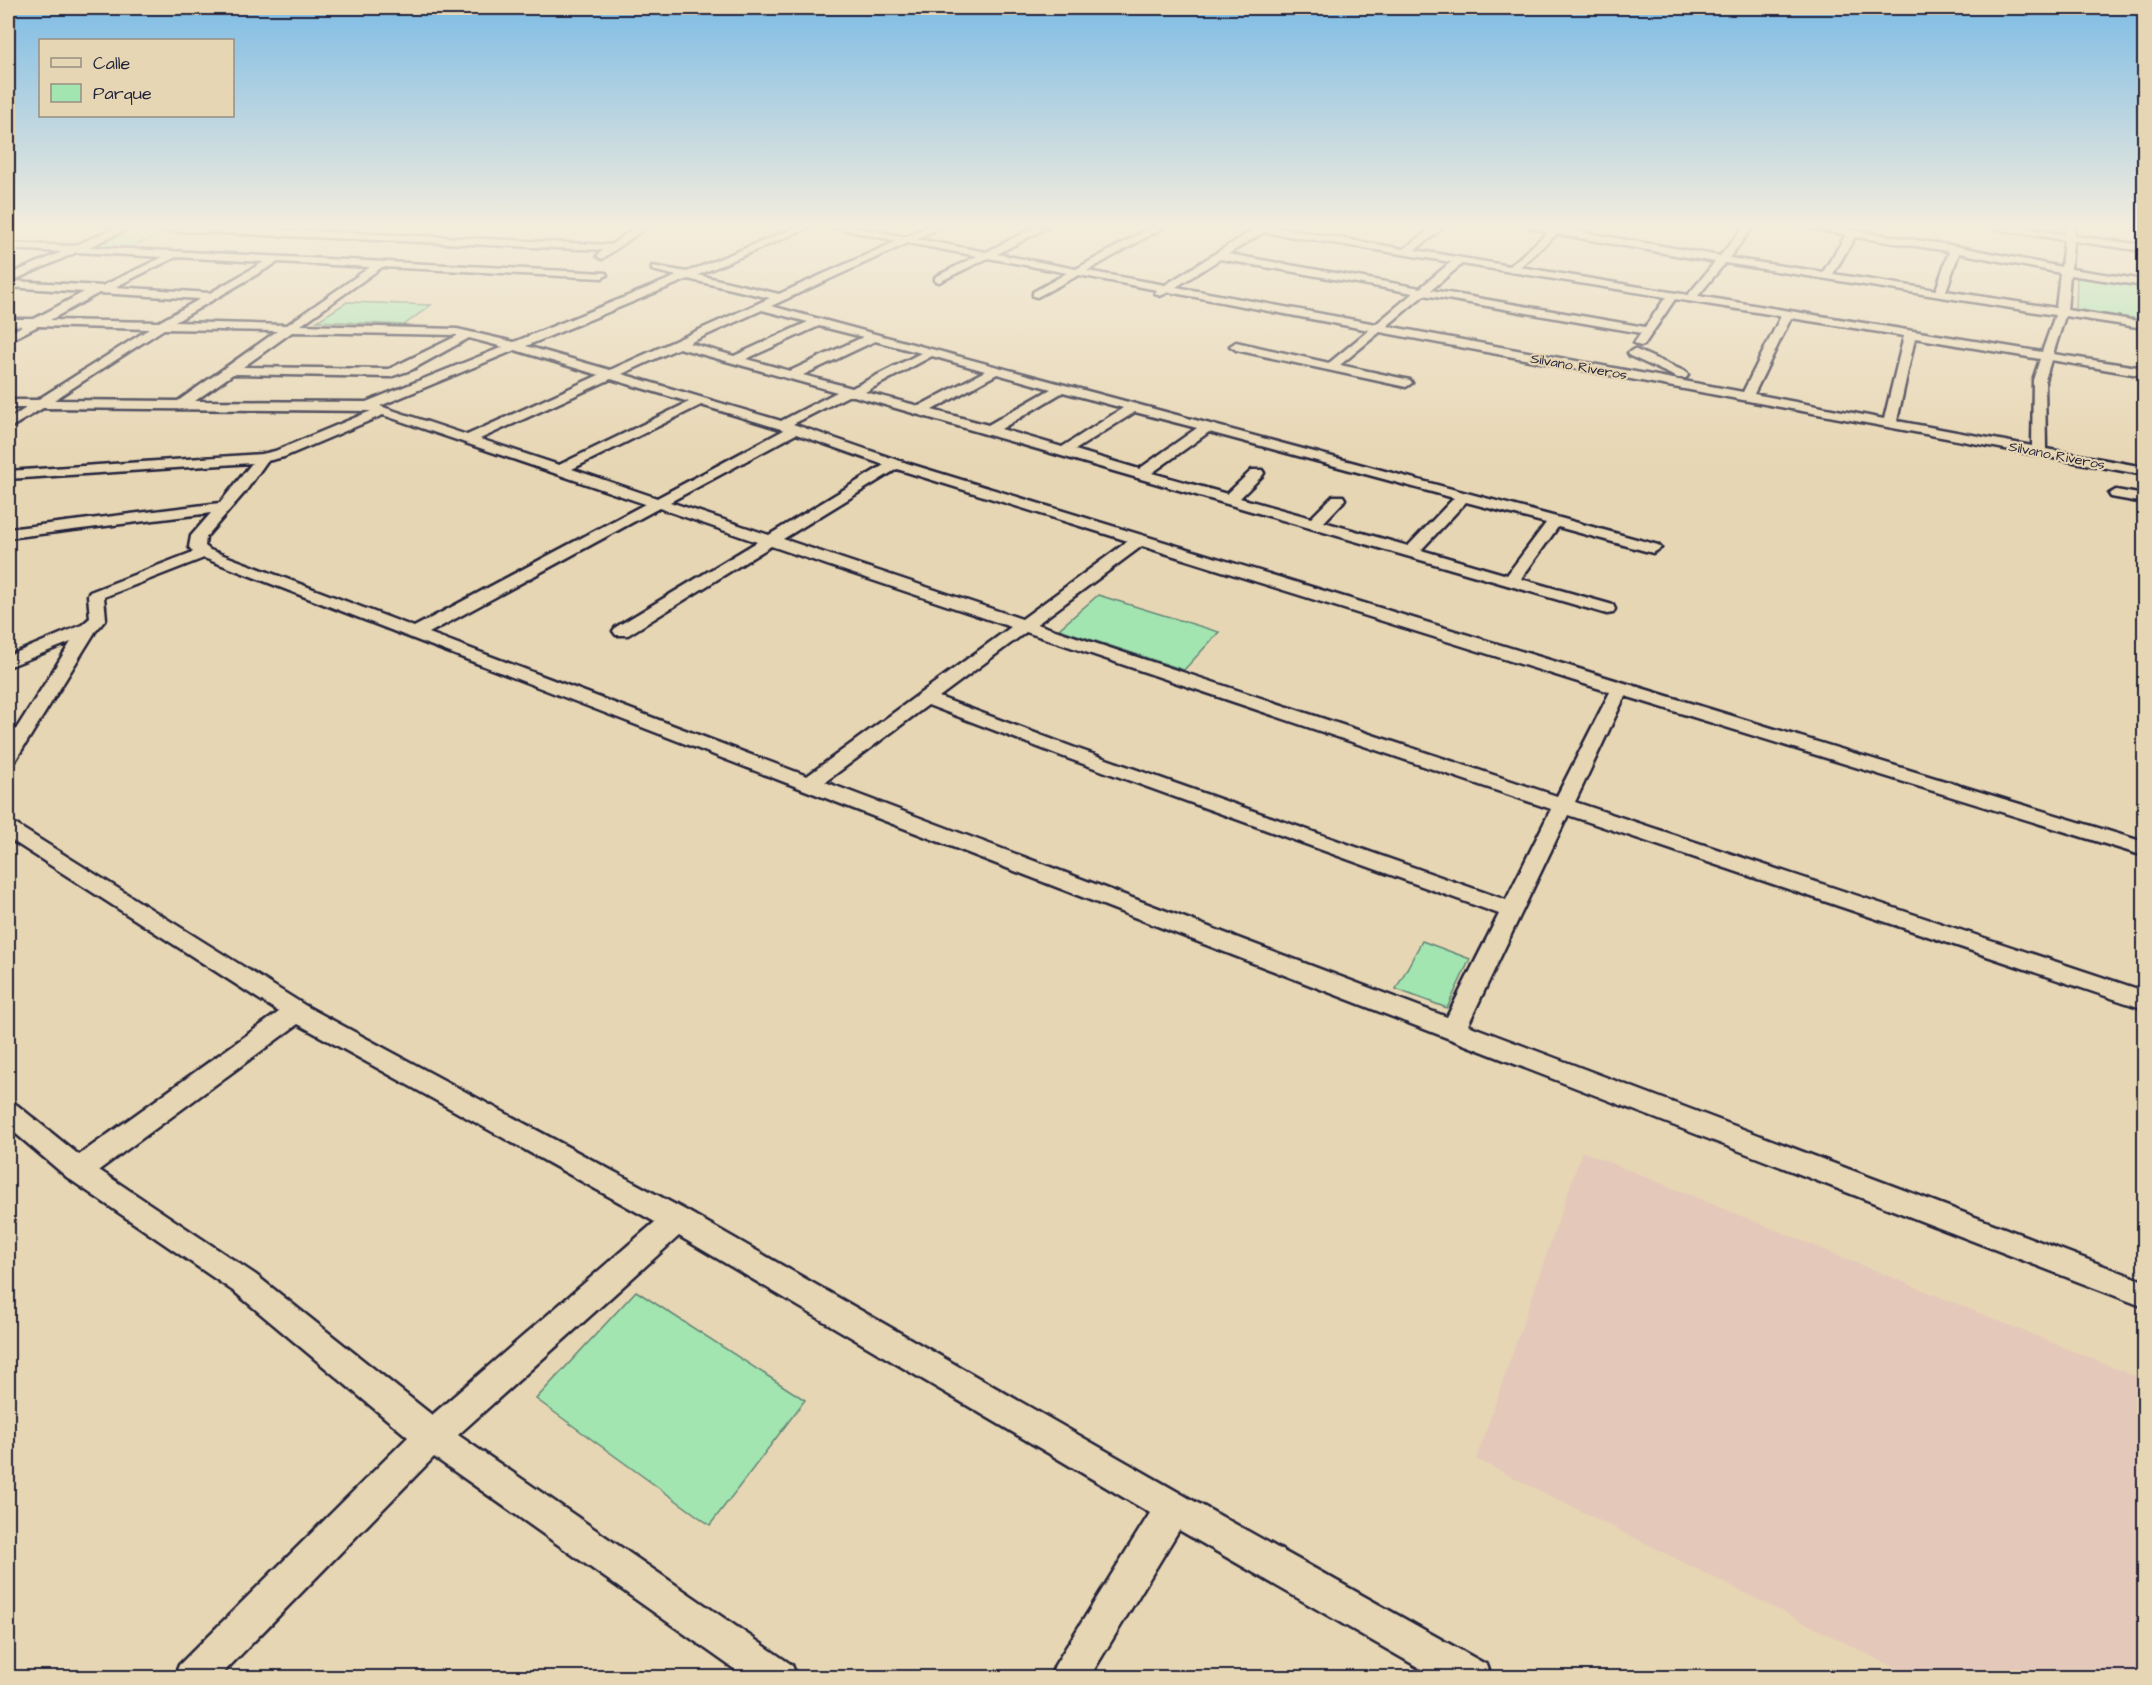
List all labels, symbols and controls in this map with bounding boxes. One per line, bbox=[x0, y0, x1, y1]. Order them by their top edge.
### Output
legend bbox=[39, 39, 234, 117]
text: Calle bbox=[93, 51, 131, 76]
text: Parque bbox=[93, 81, 152, 106]
street label: Silvano Riveros bbox=[1529, 349, 1629, 385]
street label: Silvano Riveros bbox=[2007, 437, 2107, 475]

